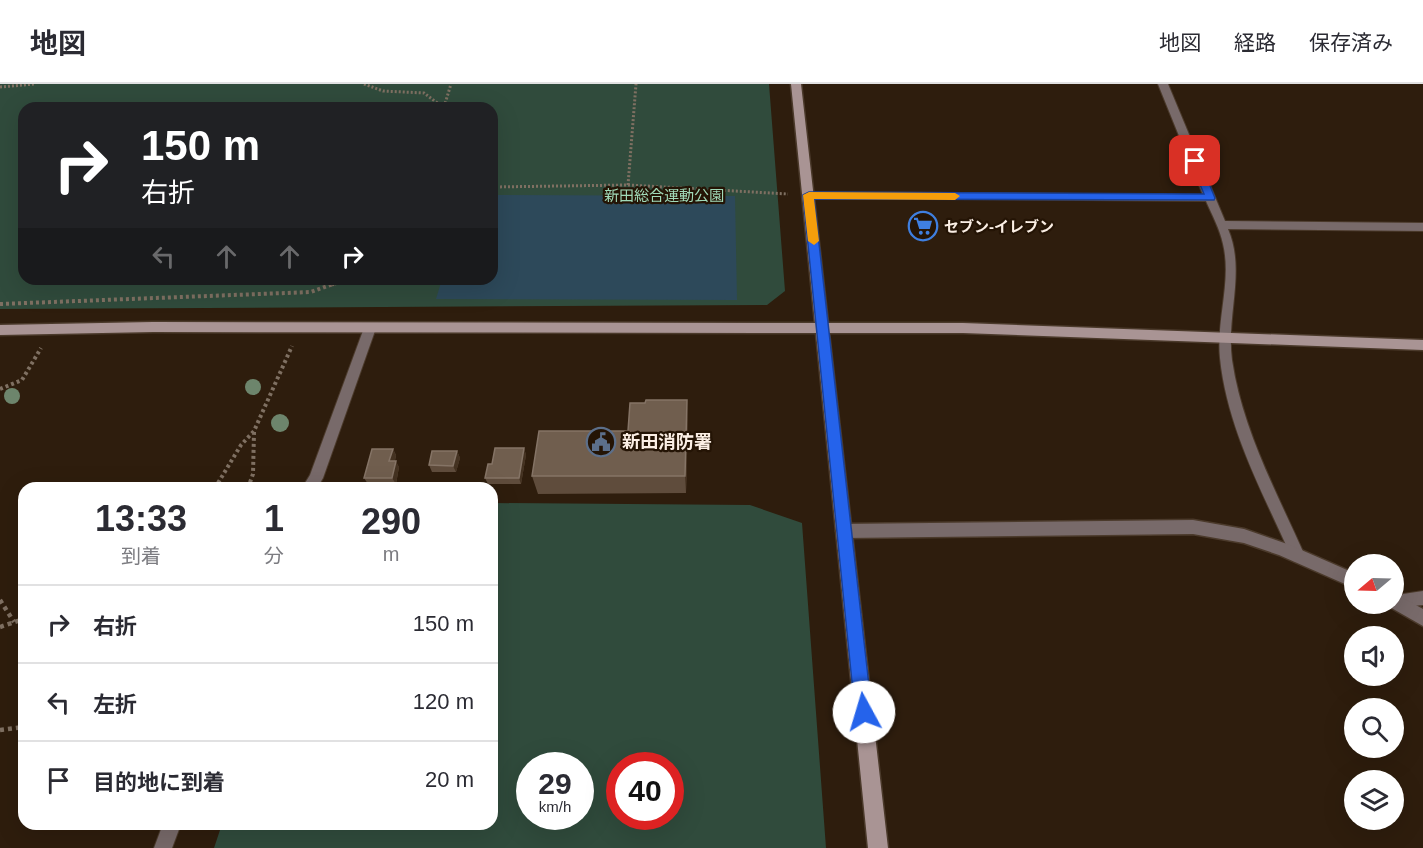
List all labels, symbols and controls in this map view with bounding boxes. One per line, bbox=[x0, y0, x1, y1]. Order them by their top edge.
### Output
text: 地図 bbox=[30, 28, 86, 59]
text: 地図 bbox=[1159, 31, 1201, 54]
text: 経路 bbox=[1234, 31, 1276, 54]
text: 保存済み bbox=[1309, 31, 1393, 54]
text: 150 m bbox=[141, 122, 260, 169]
icon: right bbox=[42, 126, 120, 204]
pin bbox=[1169, 135, 1220, 186]
icon: arrive bbox=[1178, 144, 1211, 177]
text: 右折 bbox=[141, 178, 195, 208]
park label: 新田総合運動公園 bbox=[604, 187, 724, 204]
supermarket icon: セブン-イレブン bbox=[907, 210, 939, 242]
place label: セブン-イレブン bbox=[944, 218, 1054, 235]
icon: left bbox=[147, 240, 180, 273]
icon: ahead bbox=[210, 240, 243, 273]
icon: ahead bbox=[273, 240, 306, 273]
icon: right bbox=[336, 240, 369, 273]
public building icon: 新田消防署 bbox=[585, 426, 617, 458]
place label: 新田消防署 bbox=[622, 432, 712, 452]
text: 13:33 bbox=[95, 498, 187, 539]
text: 1 bbox=[264, 498, 284, 539]
text: 290 bbox=[361, 501, 421, 542]
text: m bbox=[383, 543, 399, 565]
text: 到着 bbox=[121, 545, 161, 567]
text: 分 bbox=[264, 545, 284, 567]
north arrow bbox=[1344, 554, 1404, 614]
map controls bbox=[1344, 554, 1404, 830]
icon: right bbox=[42, 608, 75, 641]
text: 150 m bbox=[413, 611, 474, 636]
text: 右折 bbox=[93, 614, 137, 639]
button: sound bbox=[1344, 626, 1404, 686]
position arrow bbox=[832, 680, 896, 744]
icon: left bbox=[42, 686, 75, 719]
text: 120 m bbox=[413, 689, 474, 714]
text: 左折 bbox=[93, 692, 137, 717]
button: search bbox=[1344, 698, 1404, 758]
speed limit sign: 40 bbox=[606, 752, 684, 830]
icon: arrive bbox=[42, 764, 75, 797]
text: 20 m bbox=[425, 767, 474, 792]
text: 29 bbox=[538, 767, 572, 800]
text: 目的地に到着 bbox=[93, 770, 225, 795]
button: layers bbox=[1344, 770, 1404, 830]
text: km/h bbox=[539, 798, 571, 815]

